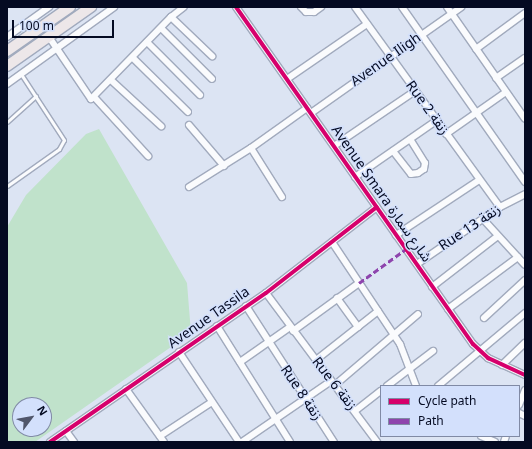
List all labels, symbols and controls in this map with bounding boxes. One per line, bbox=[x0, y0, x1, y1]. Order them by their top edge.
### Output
scale bar bbox=[14, 12, 116, 38]
text: 100 m bbox=[19, 14, 54, 39]
street label: Avenue Iligh bbox=[348, 30, 424, 90]
street label: Rue 2 زنقة bbox=[402, 78, 452, 138]
street label: Avenue Smara شارع سمارة bbox=[327, 123, 435, 265]
street label: Rue 13 زنقة bbox=[436, 201, 504, 255]
street label: Avenue Tassila bbox=[165, 284, 253, 352]
street label: Rue 6 زنقة bbox=[308, 354, 360, 414]
street label: Rue 8 زنقة bbox=[276, 362, 326, 424]
legend bbox=[380, 385, 520, 437]
text: Cycle path bbox=[418, 389, 476, 414]
north arrow bbox=[12, 397, 52, 437]
text: N bbox=[30, 401, 54, 421]
text: Path bbox=[418, 409, 444, 434]

